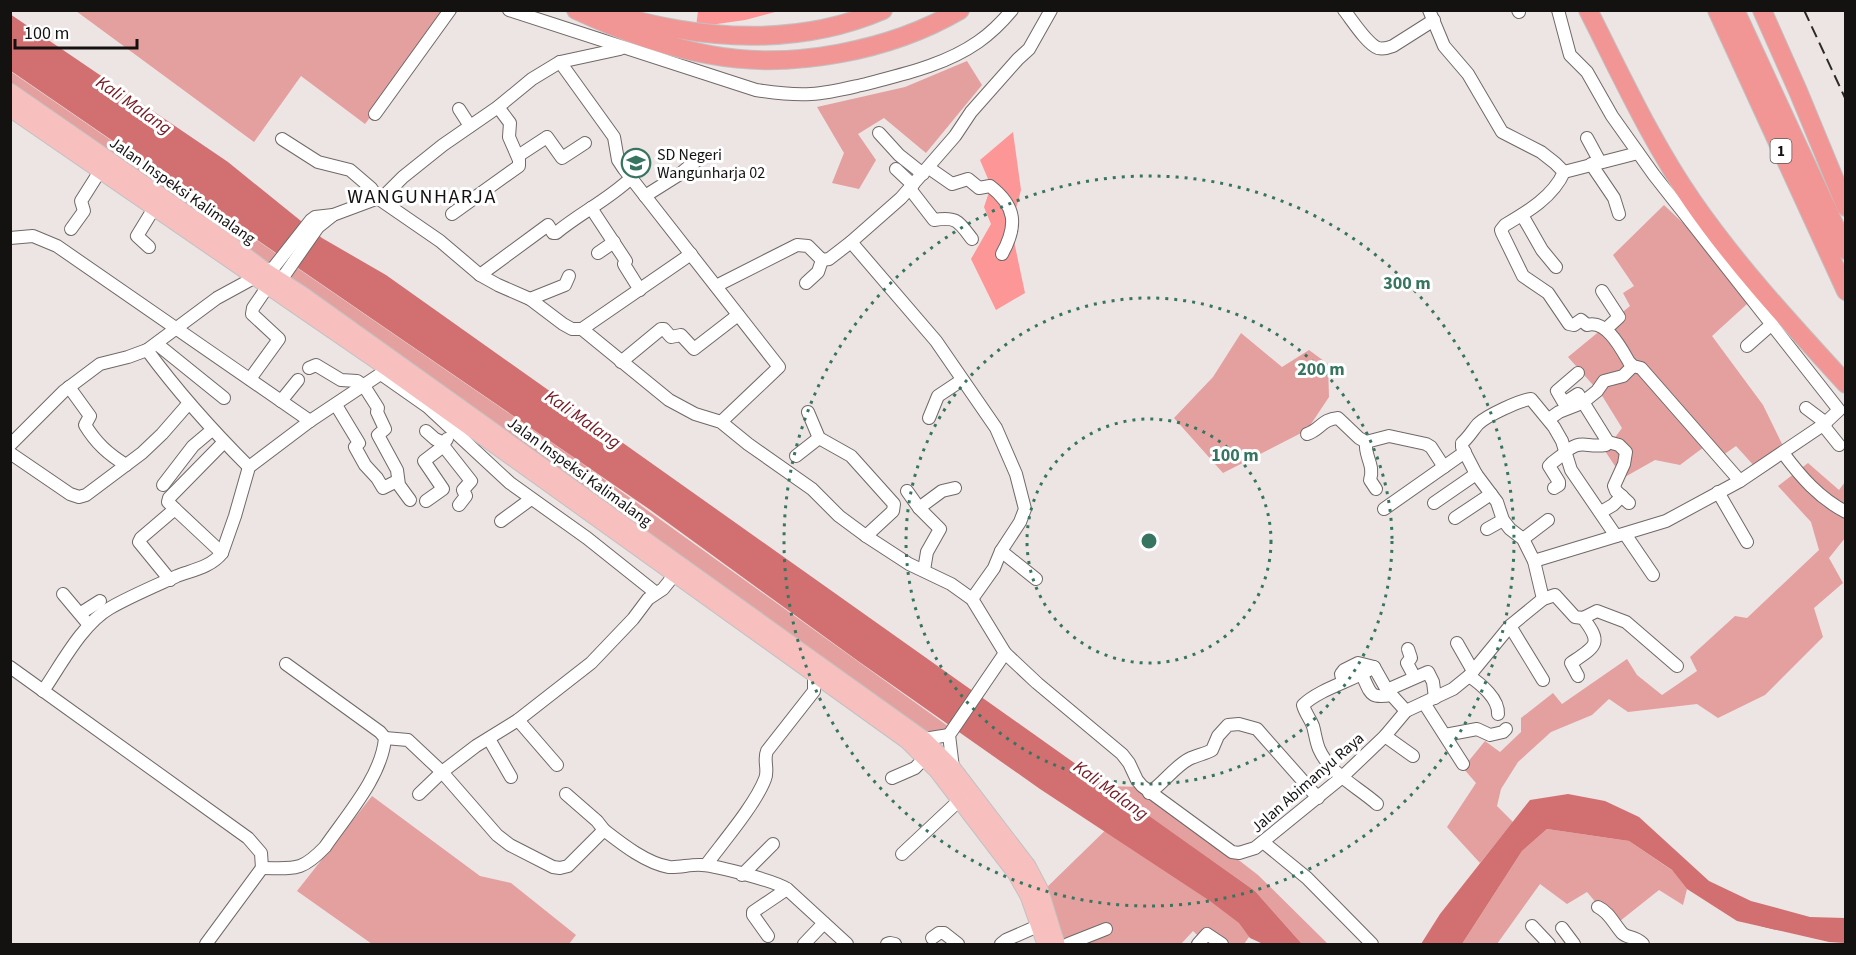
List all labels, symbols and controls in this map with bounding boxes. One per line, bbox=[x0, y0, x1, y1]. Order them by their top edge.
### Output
scale bar bbox=[15, 12, 136, 50]
text: 100 m bbox=[24, 21, 69, 46]
water label: Kali Malang bbox=[91, 70, 177, 141]
street label: Jalan Inspeksi Kalimalang bbox=[105, 132, 260, 250]
road number: 1 bbox=[1770, 139, 1792, 163]
place label: SD Negeri Wangunharja 02 bbox=[657, 144, 765, 184]
school or university icon: SD Negeri Wangunharja 02 bbox=[620, 147, 652, 179]
district label: WANGUNHARJA bbox=[347, 183, 497, 211]
text: 300 m bbox=[1383, 271, 1431, 296]
text: 200 m bbox=[1297, 357, 1345, 382]
water label: Kali Malang bbox=[540, 384, 626, 455]
street label: Jalan Inspeksi Kalimalang bbox=[503, 412, 656, 532]
text: 100 m bbox=[1211, 443, 1259, 468]
centre of rings bbox=[1139, 531, 1159, 551]
street label: Jalan Abimanyu Raya bbox=[1246, 728, 1369, 838]
water label: Kali Malang bbox=[1068, 755, 1153, 826]

